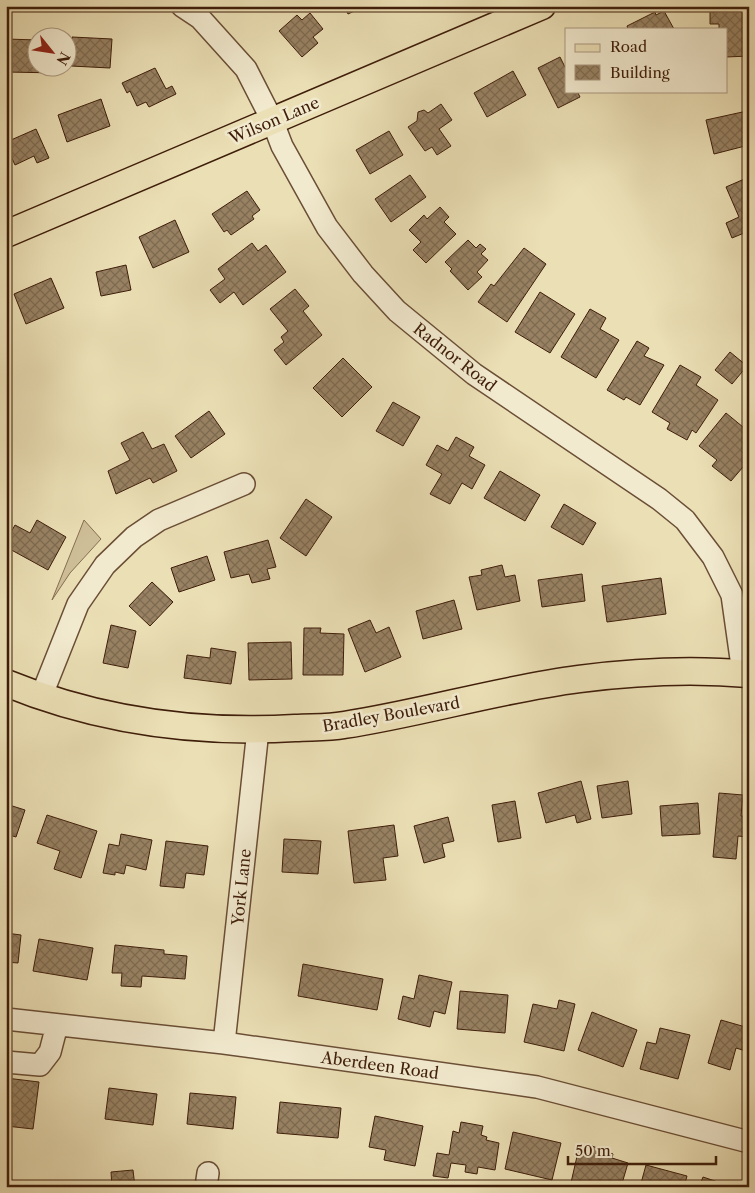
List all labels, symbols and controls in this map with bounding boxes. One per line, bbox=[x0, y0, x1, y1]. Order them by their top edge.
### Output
north arrow bbox=[28, 28, 78, 78]
legend bbox=[565, 28, 728, 92]
text: Road bbox=[610, 37, 647, 56]
text: N bbox=[52, 49, 74, 68]
text: Building bbox=[610, 63, 670, 82]
street label: Wilson Lane bbox=[225, 92, 322, 148]
street label: Radnor Road bbox=[409, 318, 501, 396]
street label: Bradley Boulevard bbox=[321, 692, 462, 736]
street label: York Lane bbox=[227, 848, 255, 927]
street label: Aberdeen Road bbox=[319, 1047, 440, 1083]
scale bar bbox=[568, 1133, 715, 1165]
text: 50 m bbox=[575, 1141, 611, 1160]

